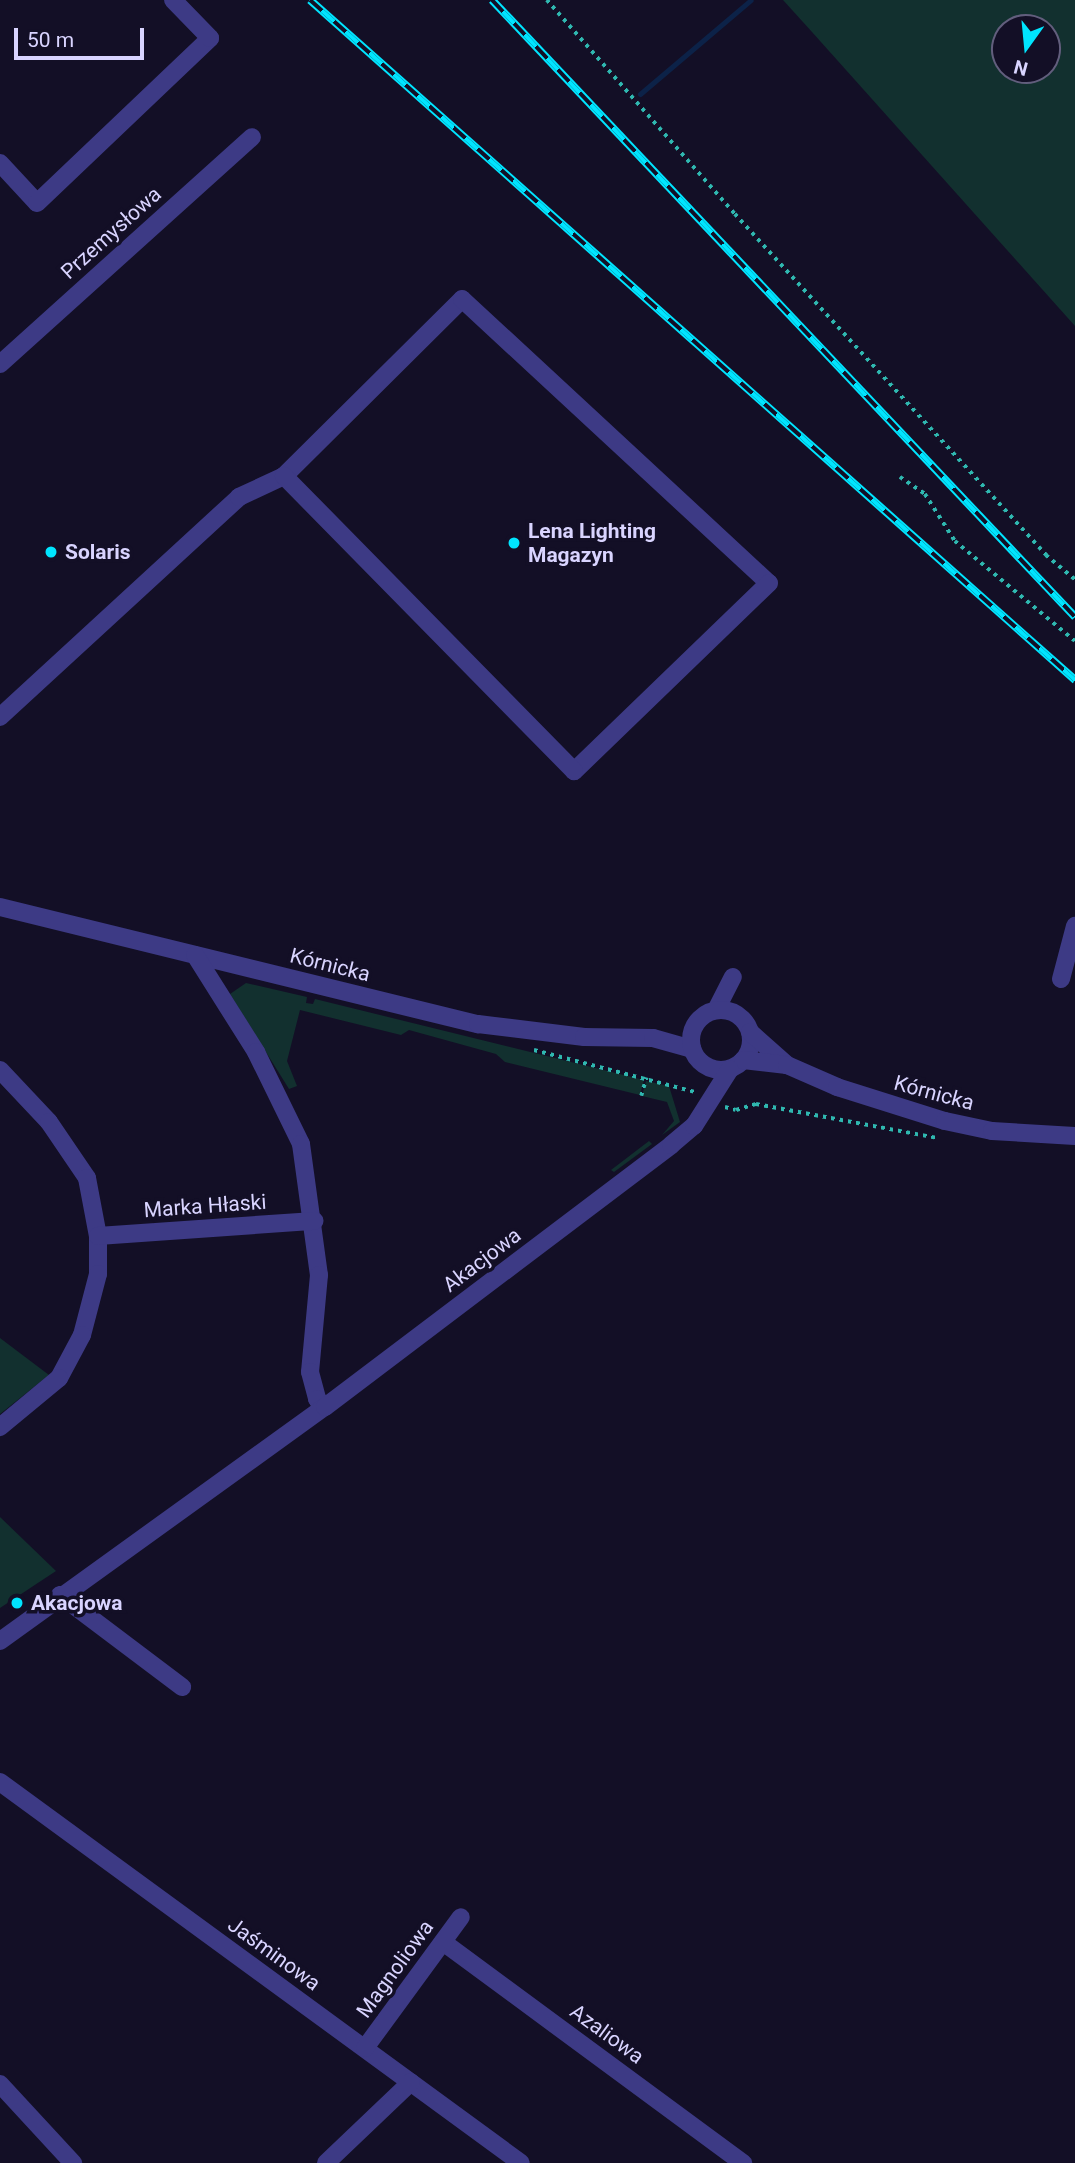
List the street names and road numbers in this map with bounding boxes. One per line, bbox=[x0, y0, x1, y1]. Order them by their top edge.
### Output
street label: Przemysłowa bbox=[56, 182, 166, 284]
street label: Kórnicka bbox=[287, 943, 373, 987]
street label: Kórnicka bbox=[891, 1070, 977, 1116]
street label: Marka Hłaski bbox=[143, 1189, 267, 1223]
street label: Akacjowa bbox=[438, 1223, 526, 1297]
street label: Jaśminowa bbox=[223, 1912, 325, 1996]
street label: Magnoliowa bbox=[351, 1915, 439, 2023]
street label: Azaliowa bbox=[565, 1999, 649, 2069]

